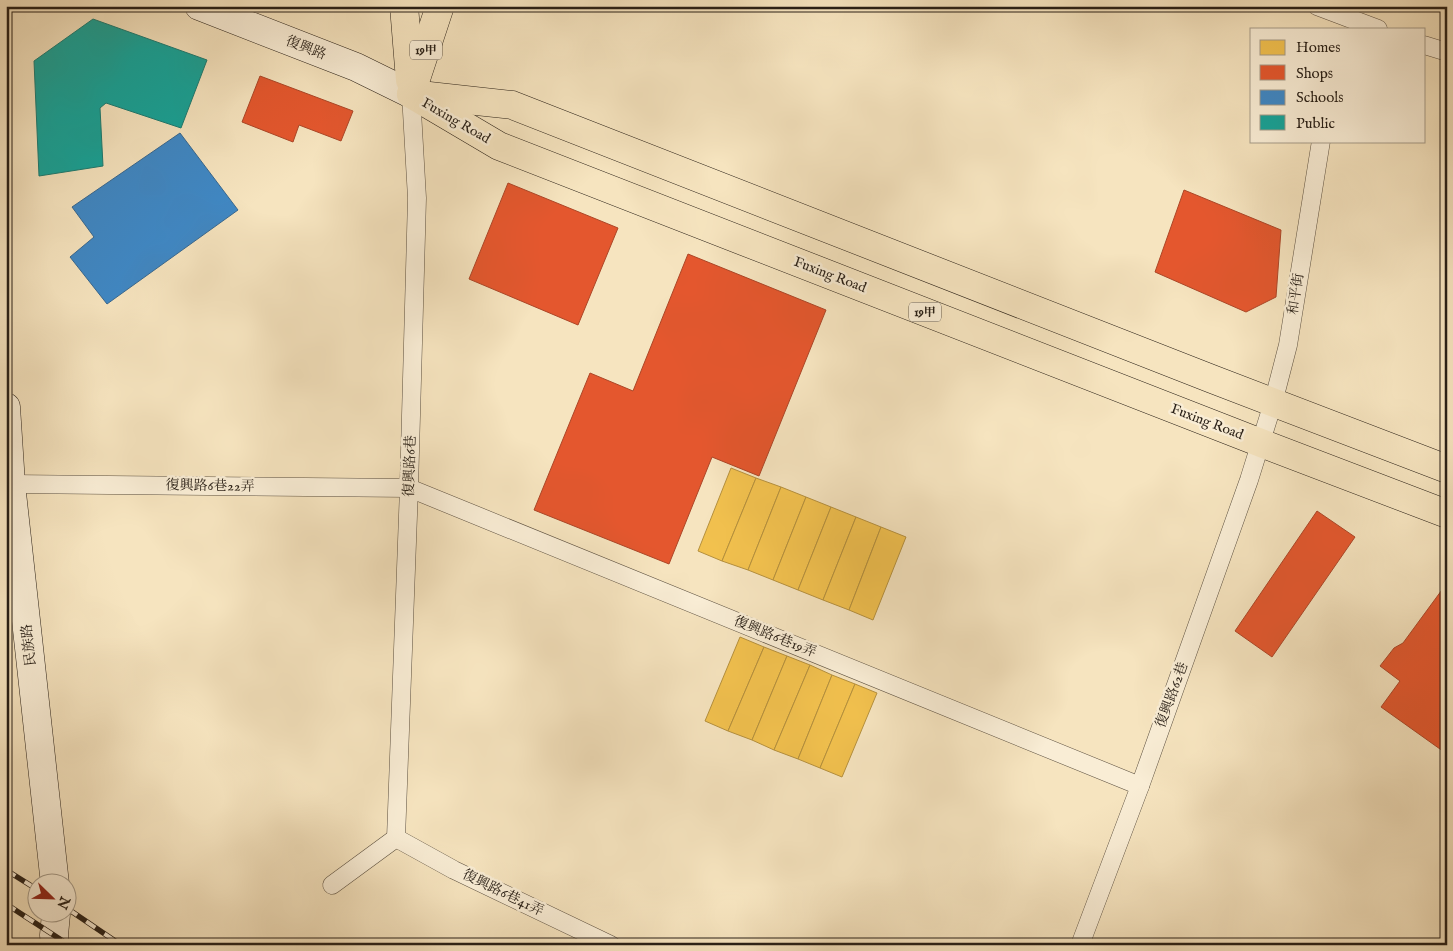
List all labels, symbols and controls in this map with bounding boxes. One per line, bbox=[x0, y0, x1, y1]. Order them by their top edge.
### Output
legend bbox=[1250, 28, 1426, 142]
street label: 復興路 bbox=[283, 32, 329, 64]
text: Homes bbox=[1296, 38, 1340, 57]
road number: 19甲 bbox=[410, 40, 442, 60]
text: Shops bbox=[1296, 64, 1333, 83]
text: Schools bbox=[1296, 88, 1344, 107]
street label: Fuxing Road bbox=[418, 94, 494, 148]
text: Public bbox=[1296, 114, 1335, 133]
street label: Fuxing Road bbox=[791, 253, 869, 297]
street label: 和平街 bbox=[1284, 272, 1308, 316]
road number: 19甲 bbox=[909, 302, 941, 322]
street label: Fuxing Road bbox=[1168, 400, 1246, 444]
street label: 復興路6巷 bbox=[400, 435, 420, 497]
street label: 復興路6巷22弄 bbox=[165, 476, 255, 496]
street label: 復興路6巷19弄 bbox=[731, 612, 819, 662]
street label: 民族路 bbox=[18, 623, 40, 667]
street label: 復興路62巷 bbox=[1152, 660, 1192, 730]
street label: 復興路6巷41弄 bbox=[460, 866, 546, 920]
north arrow bbox=[28, 874, 78, 924]
text: N bbox=[52, 893, 74, 912]

